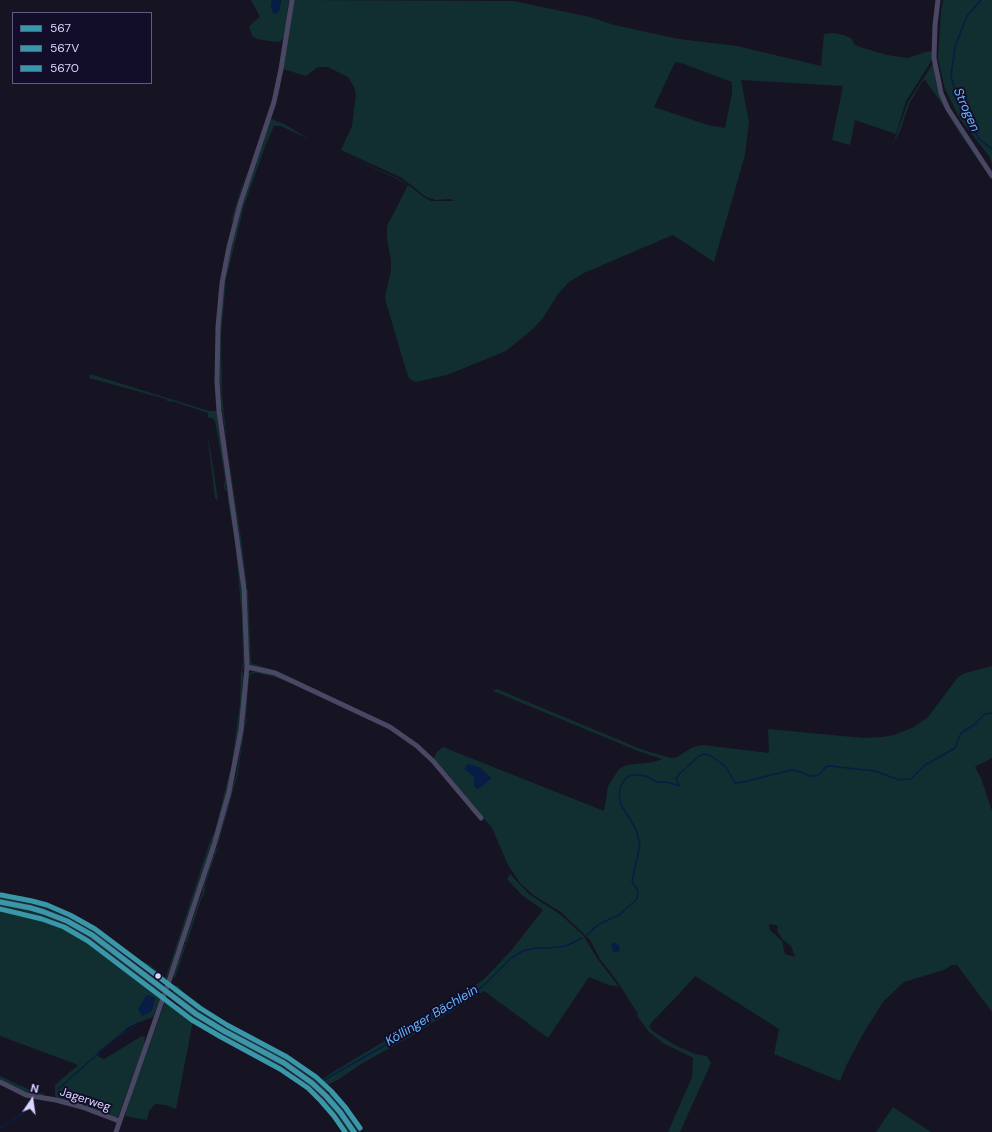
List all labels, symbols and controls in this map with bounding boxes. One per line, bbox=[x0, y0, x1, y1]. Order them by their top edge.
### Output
legend bbox=[12, 12, 152, 84]
text: 567 bbox=[50, 20, 71, 36]
text: 567V bbox=[50, 40, 79, 56]
text: 5670 bbox=[50, 60, 79, 76]
water label: Strogen bbox=[949, 86, 983, 134]
unlabelled marker bbox=[153, 971, 163, 981]
water label: Köllinger Bächlein bbox=[383, 982, 481, 1050]
north arrow bbox=[12, 1080, 52, 1120]
text: N bbox=[29, 1081, 40, 1096]
street label: Jagerweg bbox=[58, 1085, 112, 1115]

